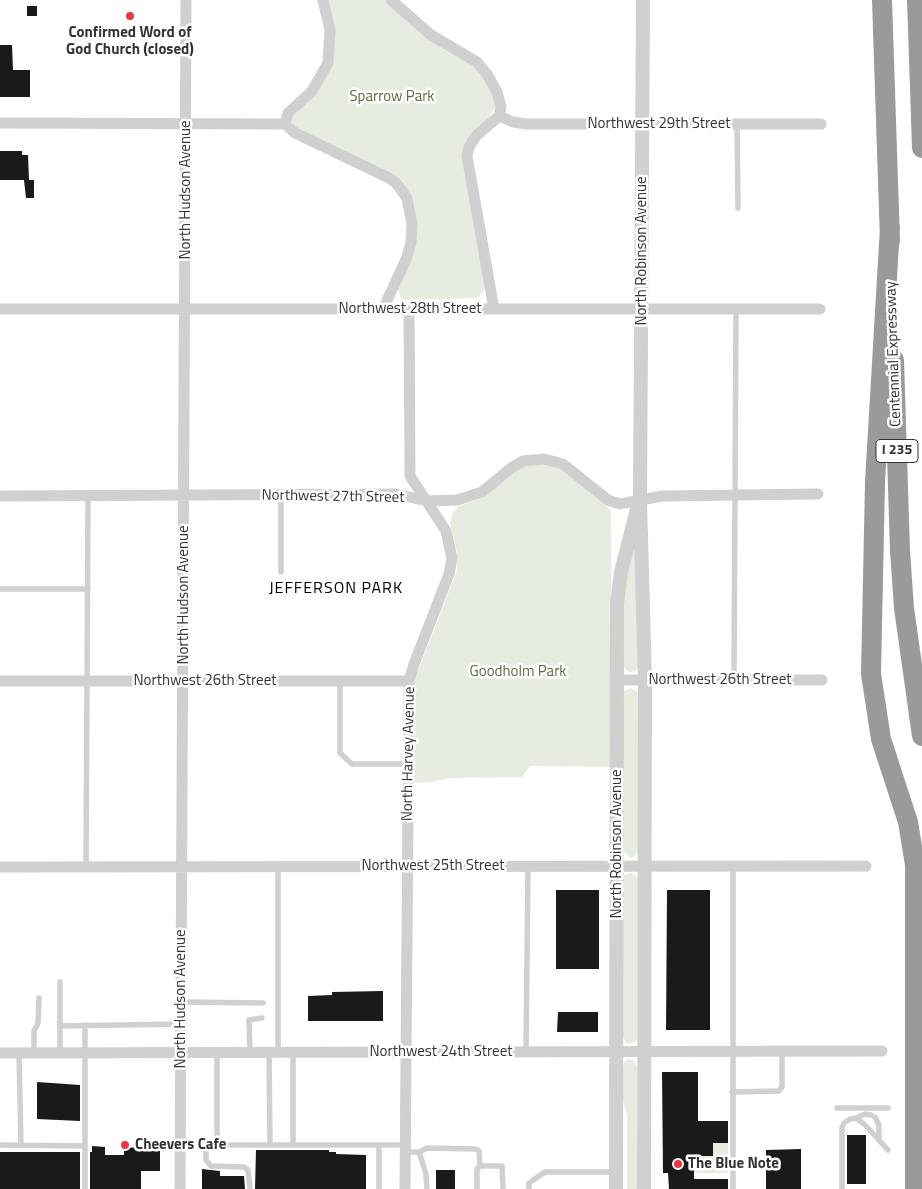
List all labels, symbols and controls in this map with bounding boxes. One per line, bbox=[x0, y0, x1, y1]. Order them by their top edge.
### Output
marker: Confirmed Word of God Church (closed) bbox=[124, 10, 136, 22]
place label: Confirmed Word of God Church (closed) bbox=[66, 24, 194, 59]
park label: Sparrow Park bbox=[349, 88, 435, 106]
street label: Northwest 29th Street bbox=[588, 115, 730, 133]
street label: North Hudson Avenue bbox=[177, 121, 195, 259]
street label: North Robinson Avenue bbox=[633, 176, 651, 326]
street label: Centennial Expressway bbox=[882, 281, 906, 427]
street label: Northwest 28th Street bbox=[339, 300, 481, 318]
road number: I 235 bbox=[876, 440, 918, 462]
street label: Northwest 27th Street bbox=[261, 487, 405, 507]
street label: North Hudson Avenue bbox=[175, 526, 193, 664]
district label: JEFFERSON PARK bbox=[267, 579, 405, 599]
park label: Goodholm Park bbox=[469, 663, 567, 681]
street label: Northwest 26th Street bbox=[649, 671, 791, 689]
street label: Northwest 26th Street bbox=[134, 672, 276, 690]
street label: North Harvey Avenue bbox=[399, 687, 419, 821]
street label: North Robinson Avenue bbox=[608, 769, 626, 919]
street label: Northwest 25th Street bbox=[362, 857, 504, 875]
street label: North Hudson Avenue bbox=[172, 930, 190, 1068]
street label: Northwest 24th Street bbox=[370, 1043, 512, 1061]
place label: Cheevers Cafe bbox=[135, 1136, 226, 1154]
marker: Cheevers Cafe bbox=[119, 1139, 131, 1151]
place label: The Blue Note bbox=[688, 1155, 779, 1173]
marker: The Blue Note bbox=[672, 1158, 684, 1170]

